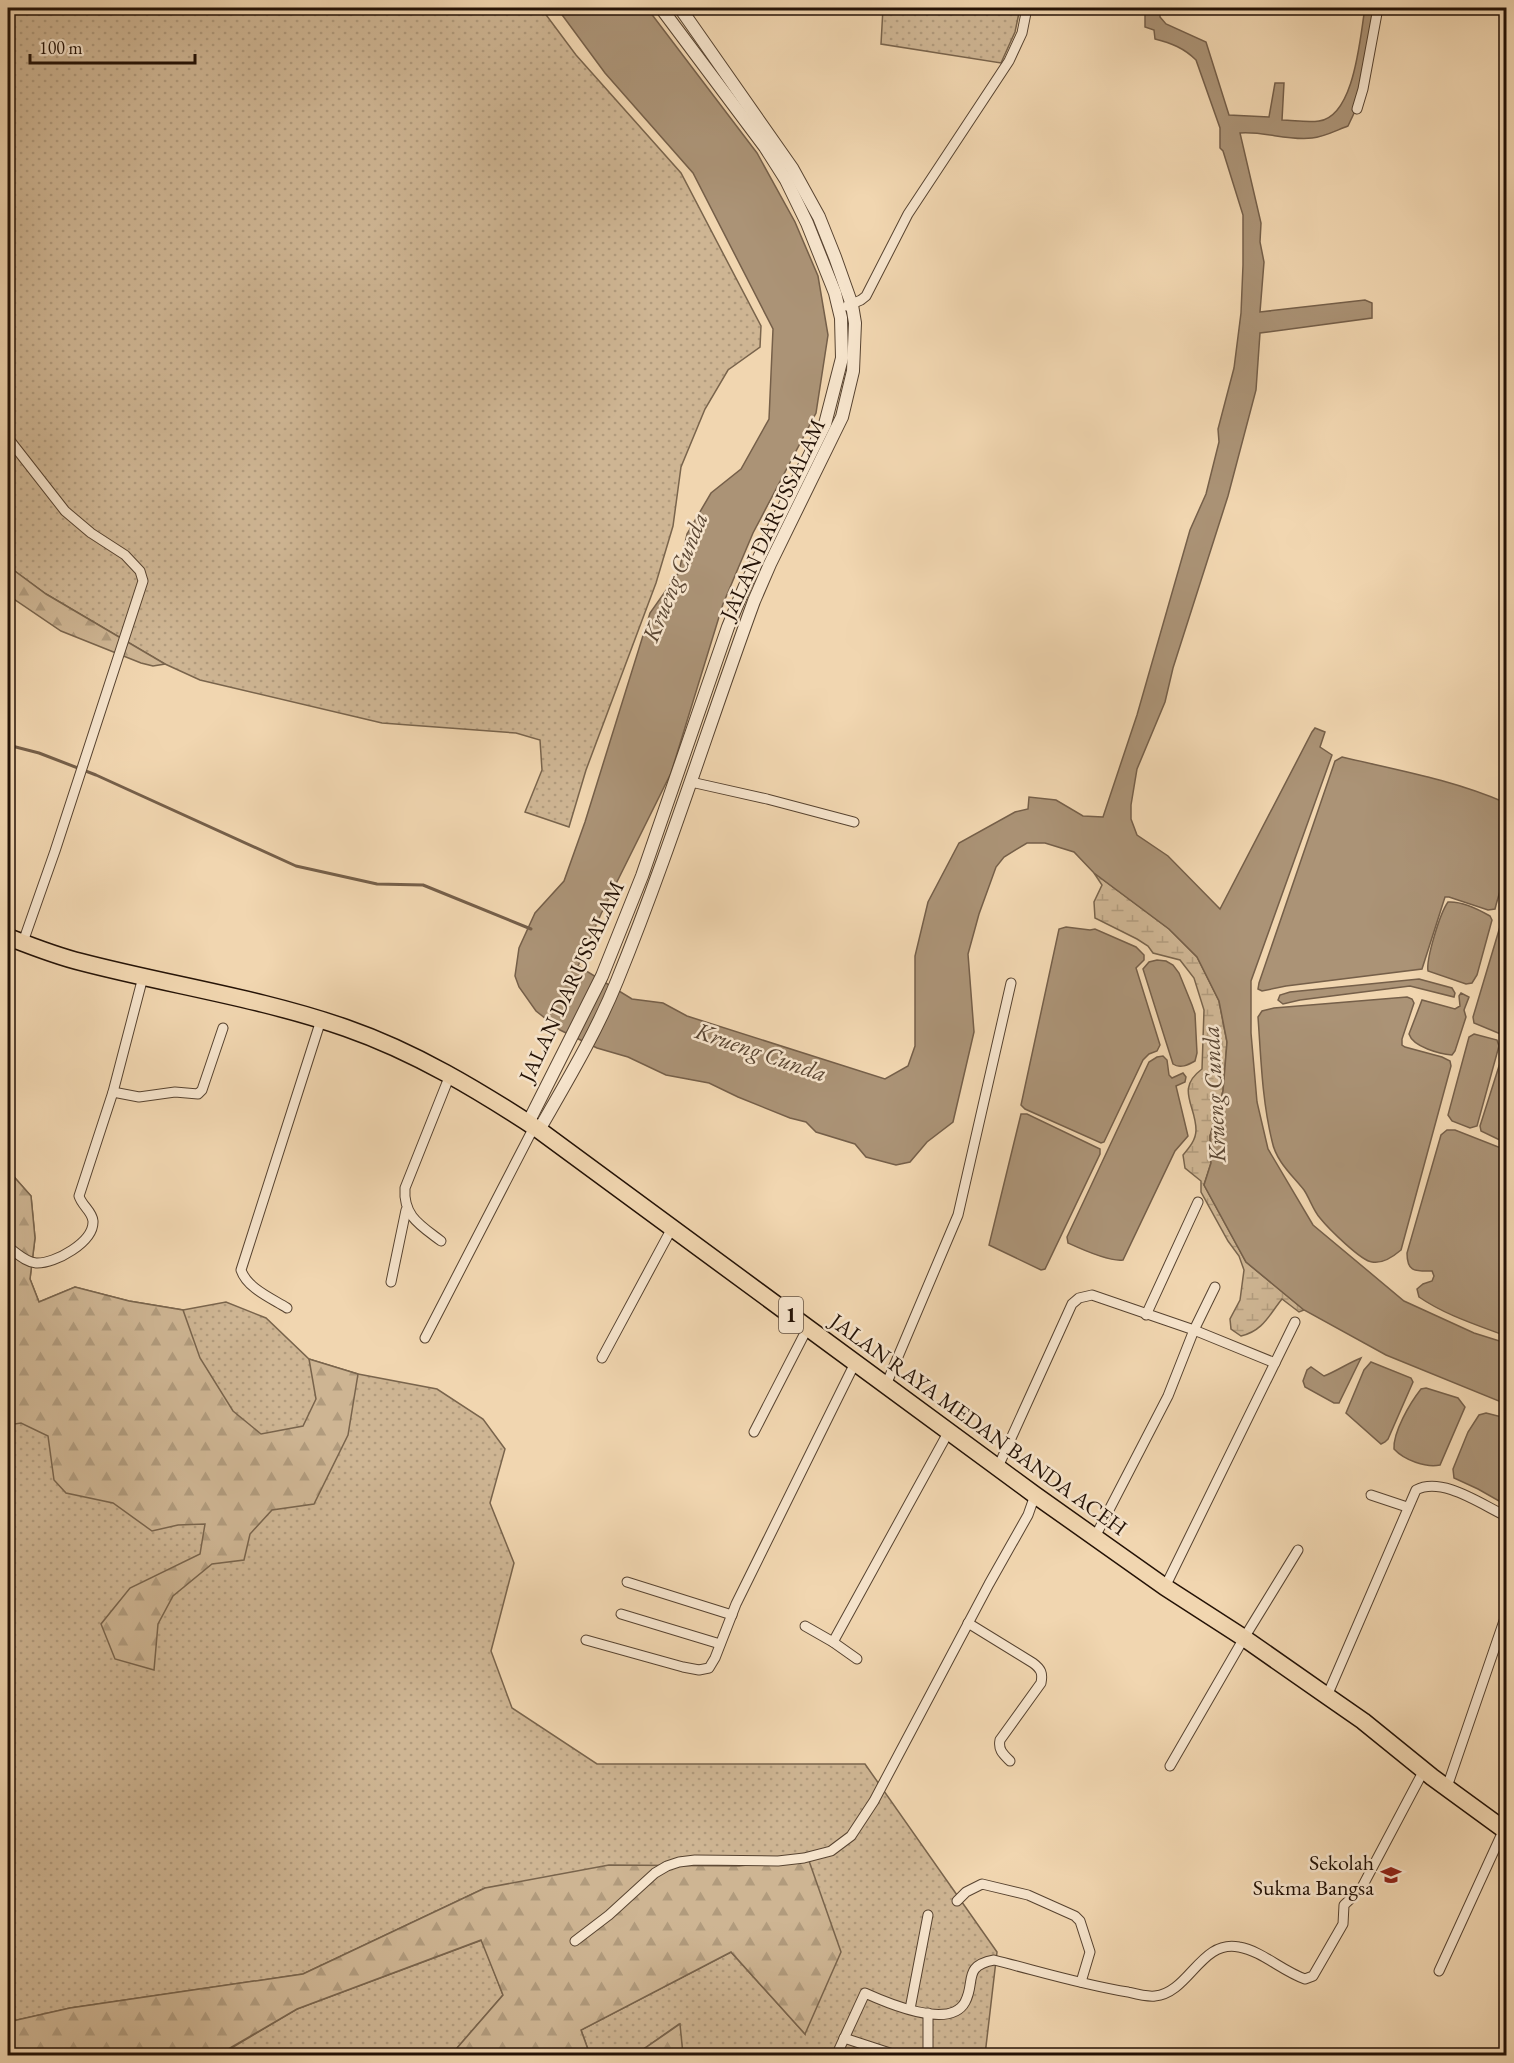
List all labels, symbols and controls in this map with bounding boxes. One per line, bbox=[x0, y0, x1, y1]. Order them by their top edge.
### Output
scale bar bbox=[30, 27, 195, 65]
text: 100 m bbox=[39, 36, 83, 59]
street label: JALAN DARUSSALAM bbox=[712, 414, 832, 627]
water label: Krueng Cunda bbox=[634, 507, 715, 647]
street label: JALAN DARUSSALAM bbox=[511, 876, 631, 1089]
water label: Krueng Cunda bbox=[690, 1014, 831, 1088]
water label: Krueng Cunda bbox=[1194, 1025, 1233, 1164]
road number: 1 bbox=[779, 1297, 803, 1333]
street label: JALAN RAYA MEDAN BANDA ACEH bbox=[823, 1305, 1133, 1542]
place label: Sekolah Sukma Bangsa bbox=[1253, 1848, 1374, 1902]
school or university icon: Sekolah Sukma Bangsa bbox=[1379, 1863, 1403, 1887]

